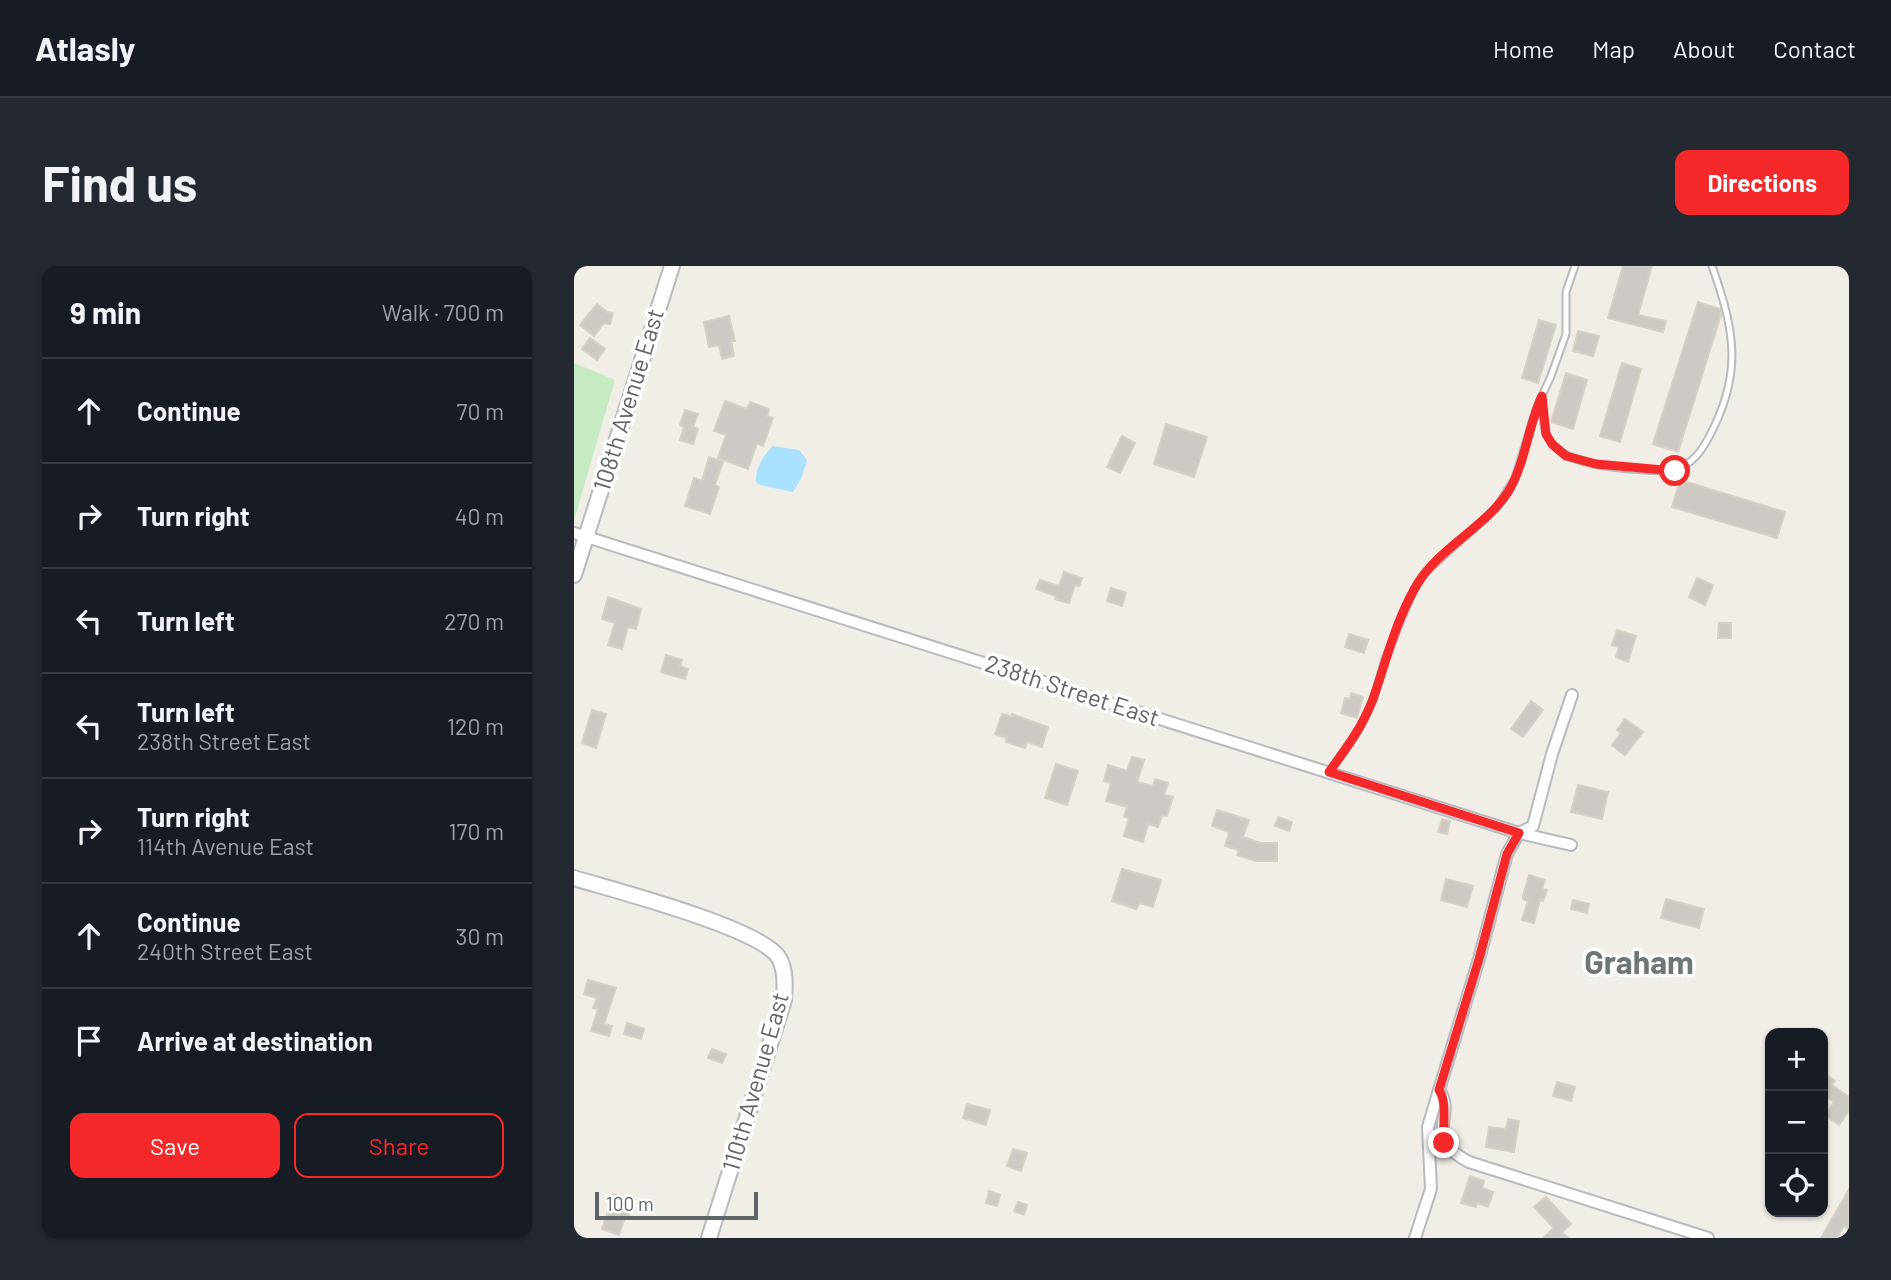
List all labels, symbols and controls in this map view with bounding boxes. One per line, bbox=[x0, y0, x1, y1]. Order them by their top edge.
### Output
text: Atlasly bbox=[35, 28, 135, 68]
text: Home bbox=[1493, 34, 1554, 63]
text: Map bbox=[1592, 34, 1635, 63]
text: About bbox=[1673, 34, 1735, 63]
text: Contact bbox=[1773, 34, 1856, 63]
button: Directions bbox=[1675, 150, 1849, 215]
text: Find us bbox=[42, 153, 197, 212]
text: 9 min bbox=[70, 294, 141, 330]
text: Walk · 700 m bbox=[382, 298, 504, 326]
street label: 108th Avenue East bbox=[586, 305, 669, 494]
icon: ahead bbox=[70, 392, 108, 430]
text: Continue bbox=[137, 395, 241, 426]
text: 70 m bbox=[457, 397, 504, 425]
route start bbox=[1659, 455, 1690, 486]
icon: right bbox=[70, 497, 108, 535]
text: Turn right bbox=[137, 500, 250, 531]
text: 40 m bbox=[455, 502, 504, 530]
icon: left bbox=[70, 602, 108, 640]
text: Turn left bbox=[137, 605, 235, 636]
text: 270 m bbox=[444, 607, 504, 635]
street label: 238th Street East bbox=[982, 648, 1163, 731]
text: Turn left bbox=[137, 696, 235, 727]
icon: left bbox=[70, 707, 108, 745]
text: 120 m bbox=[447, 712, 504, 740]
text: 238th Street East bbox=[137, 727, 311, 755]
text: Turn right bbox=[137, 801, 250, 832]
icon: right bbox=[70, 812, 108, 850]
text: 170 m bbox=[448, 817, 504, 845]
text: 114th Avenue East bbox=[137, 832, 314, 860]
text: Continue bbox=[137, 906, 241, 937]
icon: ahead bbox=[70, 917, 108, 955]
text: 30 m bbox=[456, 922, 504, 950]
text: 240th Street East bbox=[137, 937, 313, 965]
district label: Graham bbox=[1584, 942, 1694, 980]
street label: 110th Avenue East bbox=[715, 989, 794, 1175]
icon: arrive bbox=[70, 1022, 108, 1060]
text: Arrive at destination bbox=[137, 1025, 373, 1056]
map controls bbox=[1765, 1028, 1828, 1217]
button: + bbox=[1765, 1028, 1828, 1091]
button: − bbox=[1765, 1091, 1828, 1154]
button: Save bbox=[70, 1113, 280, 1178]
button: Share bbox=[294, 1113, 504, 1178]
route end bbox=[1428, 1127, 1459, 1158]
button: locate bbox=[1765, 1154, 1828, 1217]
scale bar bbox=[595, 1189, 758, 1221]
text: 100 m bbox=[606, 1192, 654, 1215]

